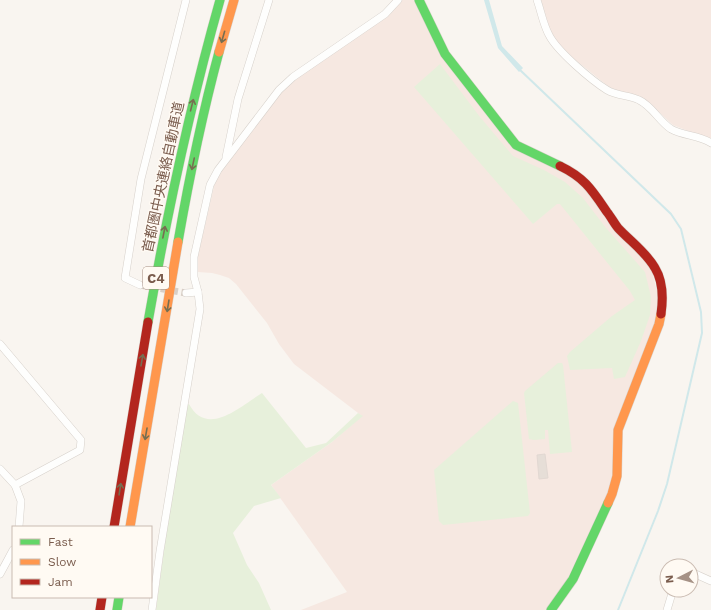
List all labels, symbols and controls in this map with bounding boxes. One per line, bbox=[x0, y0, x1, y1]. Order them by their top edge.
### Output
one-way arrow bbox=[219, 31, 226, 44]
one-way arrow bbox=[189, 99, 197, 112]
street label: 首都圏中央連絡自動車道 bbox=[139, 100, 187, 254]
one-way arrow bbox=[188, 157, 196, 170]
one-way arrow bbox=[160, 226, 168, 239]
road number: C4 bbox=[143, 267, 169, 289]
one-way arrow bbox=[164, 299, 172, 312]
one-way arrow bbox=[138, 354, 146, 367]
one-way arrow bbox=[142, 427, 150, 440]
one-way arrow bbox=[116, 482, 124, 495]
legend bbox=[12, 526, 152, 598]
text: Fast bbox=[48, 535, 73, 549]
text: Slow bbox=[48, 555, 76, 569]
north arrow bbox=[659, 558, 699, 598]
text: N bbox=[663, 574, 676, 584]
text: Jam bbox=[48, 575, 73, 589]

